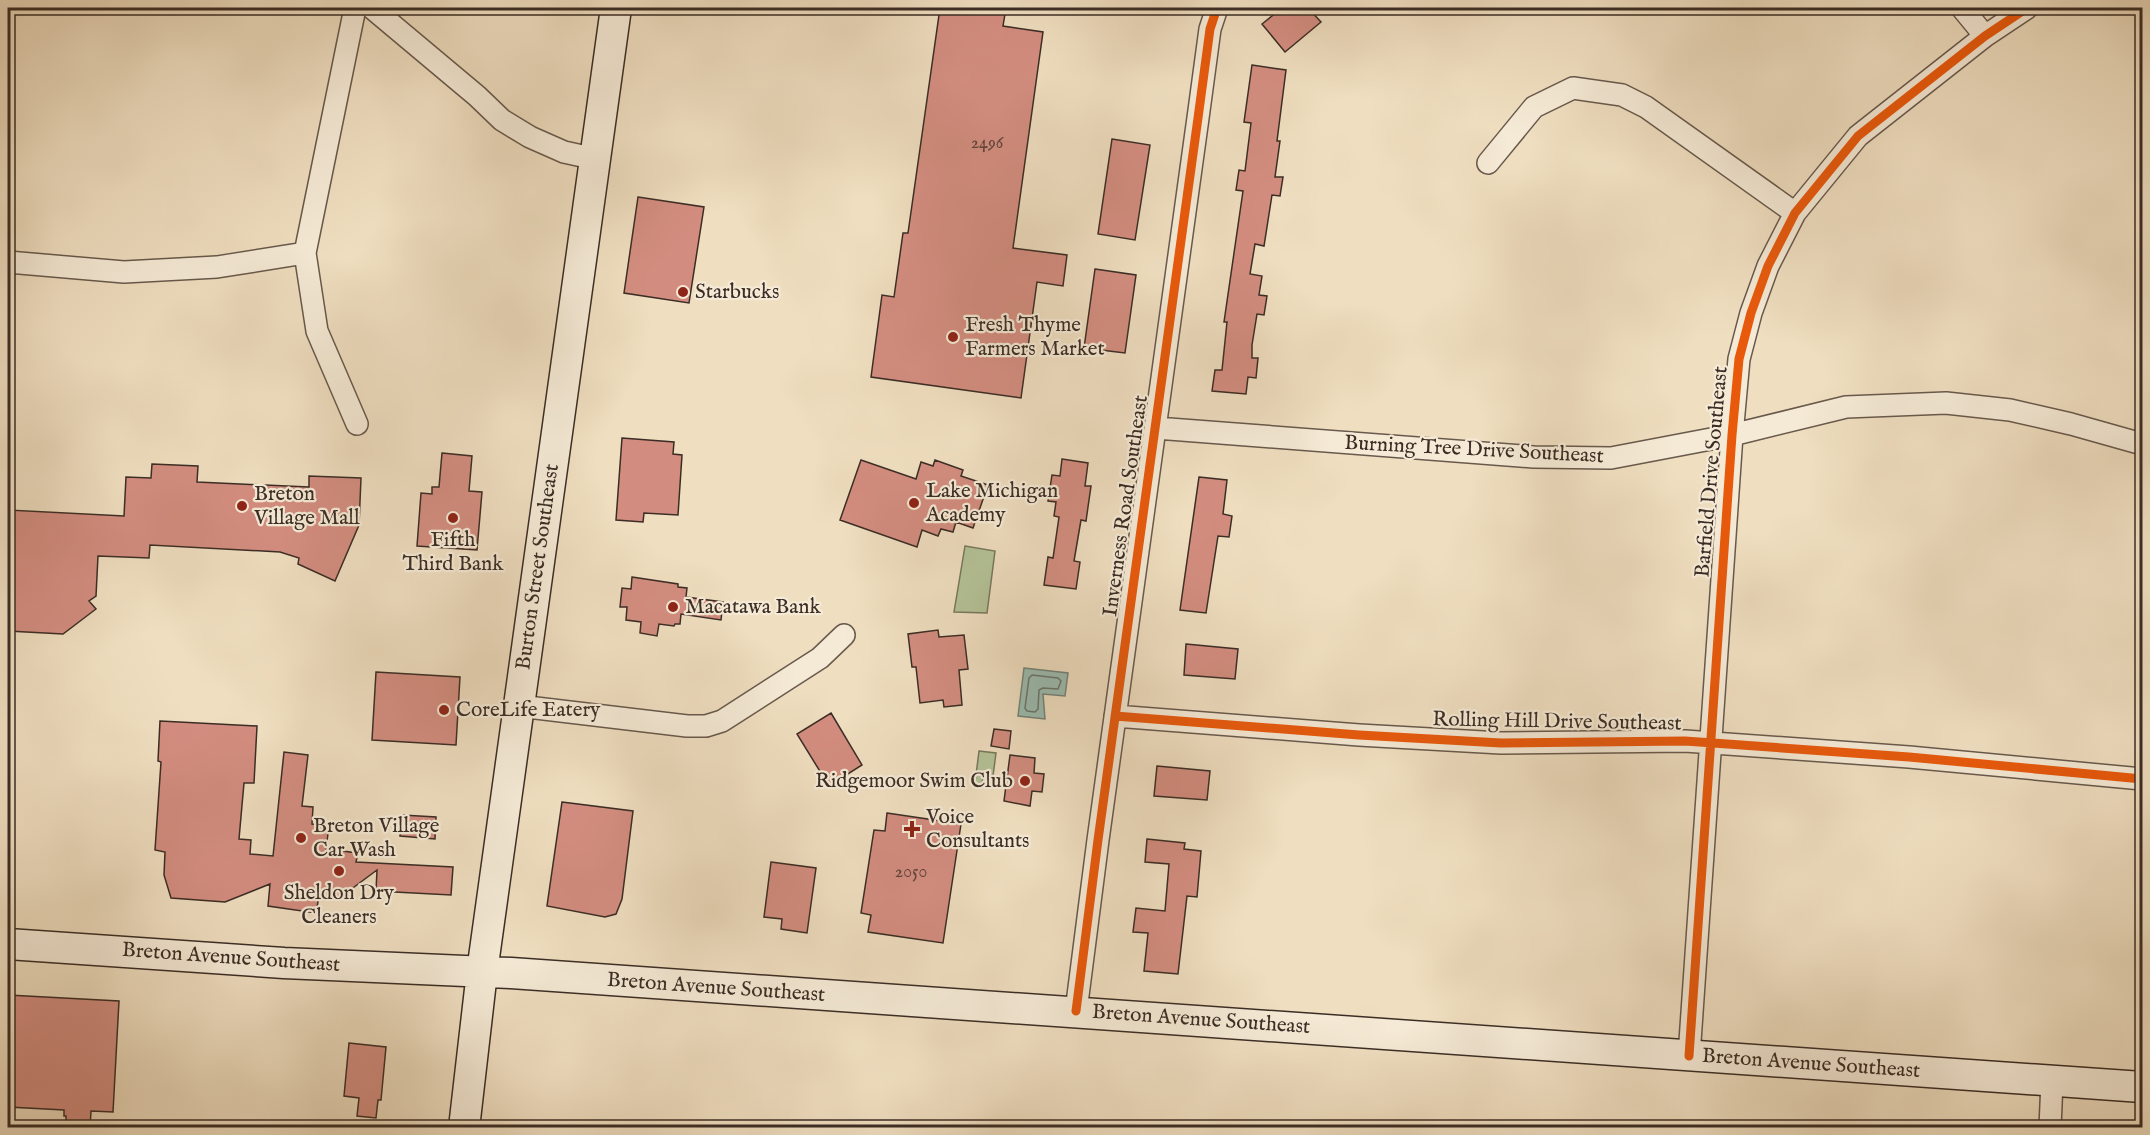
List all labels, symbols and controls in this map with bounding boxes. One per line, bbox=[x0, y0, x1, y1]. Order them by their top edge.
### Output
house number: 2496 bbox=[971, 132, 1004, 155]
place label: Starbucks bbox=[695, 279, 779, 306]
marker: Starbucks bbox=[676, 285, 690, 299]
place label: Fresh Thyme Farmers Market bbox=[965, 312, 1105, 363]
marker: Fresh Thyme Farmers Market bbox=[946, 330, 960, 344]
street label: Barfield Drive Southeast bbox=[1689, 365, 1735, 579]
street label: Inverness Road Southeast bbox=[1097, 394, 1155, 618]
street label: Burning Tree Drive Southeast bbox=[1344, 430, 1604, 470]
street label: Burton Street Southeast bbox=[510, 462, 566, 672]
place label: Lake Michigan Academy bbox=[925, 478, 1058, 529]
place label: Breton Village Mall bbox=[253, 481, 360, 532]
marker: Lake Michigan Academy bbox=[907, 496, 921, 510]
marker: Breton Village Mall bbox=[235, 499, 249, 513]
marker: Fifth Third Bank bbox=[446, 511, 460, 525]
place label: Fifth Third Bank bbox=[402, 527, 504, 578]
place label: Macatawa Bank bbox=[685, 594, 822, 621]
marker: Macatawa Bank bbox=[666, 600, 680, 614]
place label: CoreLife Eatery bbox=[456, 697, 601, 724]
marker: CoreLife Eatery bbox=[437, 703, 451, 717]
street label: Rolling Hill Drive Southeast bbox=[1432, 706, 1682, 738]
place label: Ridgemoor Swim Club bbox=[815, 768, 1013, 795]
marker: Ridgemoor Swim Club bbox=[1018, 774, 1032, 788]
place label: Voice Consultants bbox=[925, 804, 1029, 855]
place label: Breton Village Car Wash bbox=[313, 813, 440, 864]
marker: Voice Consultants bbox=[903, 820, 921, 838]
marker: Breton Village Car Wash bbox=[294, 831, 308, 845]
house number: 2050 bbox=[895, 861, 927, 884]
marker: Sheldon Dry Cleaners bbox=[332, 864, 346, 878]
place label: Sheldon Dry Cleaners bbox=[284, 880, 395, 931]
street label: Breton Avenue Southeast bbox=[121, 937, 341, 979]
street label: Breton Avenue Southeast bbox=[606, 967, 826, 1009]
street label: Breton Avenue Southeast bbox=[1091, 999, 1311, 1041]
street label: Breton Avenue Southeast bbox=[1701, 1043, 1921, 1085]

